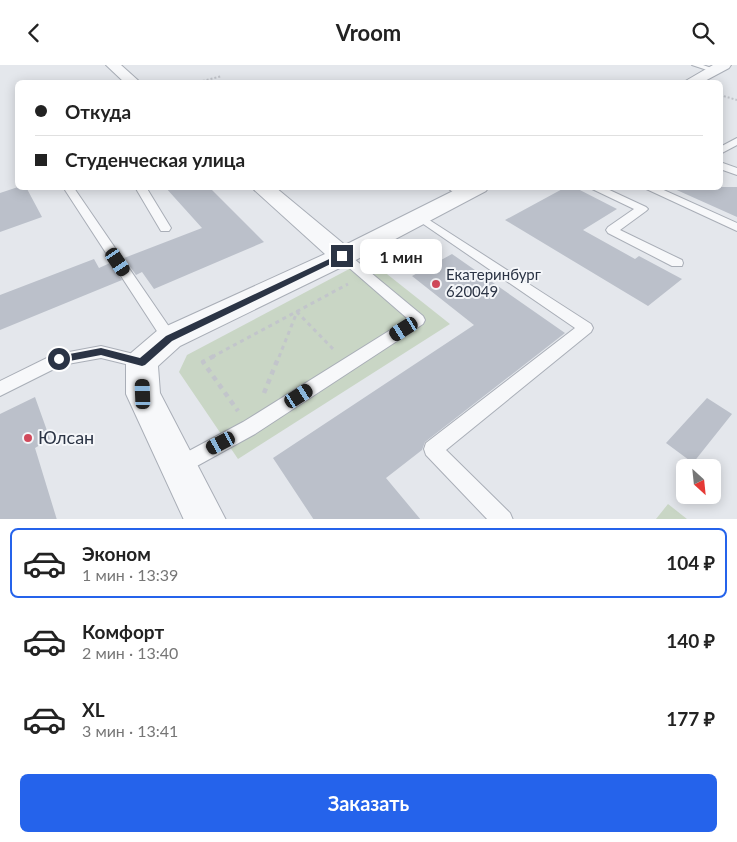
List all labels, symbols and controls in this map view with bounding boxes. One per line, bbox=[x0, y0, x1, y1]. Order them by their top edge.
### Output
icon: back bbox=[20, 19, 48, 47]
text: Vroom bbox=[336, 19, 401, 46]
icon: search bbox=[689, 19, 717, 47]
text: Откуда bbox=[65, 100, 131, 123]
text: Студенческая улица bbox=[65, 148, 245, 171]
callout: 1 мин bbox=[360, 239, 442, 273]
car bbox=[103, 245, 132, 279]
route end bbox=[331, 245, 353, 267]
text: 1 мин bbox=[379, 247, 423, 266]
place label: Екатеринбург 620049 bbox=[446, 265, 541, 300]
marker: Екатеринбург 620049 bbox=[430, 278, 442, 290]
car bbox=[387, 315, 420, 343]
route start bbox=[48, 348, 70, 370]
car bbox=[134, 379, 151, 409]
car bbox=[282, 382, 315, 410]
place label: Юлсан bbox=[38, 426, 94, 448]
car bbox=[204, 429, 237, 457]
marker: Юлсан bbox=[22, 432, 34, 444]
north arrow bbox=[676, 459, 721, 504]
map controls bbox=[676, 459, 721, 504]
icon: car bbox=[22, 541, 67, 586]
text: Эконом bbox=[82, 542, 151, 565]
text: 104 ₽ bbox=[666, 551, 715, 574]
text: 1 мин · 13:39 bbox=[82, 565, 178, 584]
icon: car bbox=[22, 619, 67, 664]
text: Комфорт bbox=[82, 620, 164, 643]
text: 140 ₽ bbox=[666, 629, 715, 652]
text: 2 мин · 13:40 bbox=[82, 643, 178, 662]
icon: car bbox=[22, 697, 67, 742]
text: XL bbox=[82, 698, 105, 721]
text: 177 ₽ bbox=[666, 707, 715, 730]
text: 3 мин · 13:41 bbox=[82, 721, 178, 740]
button: Заказать bbox=[20, 774, 717, 832]

